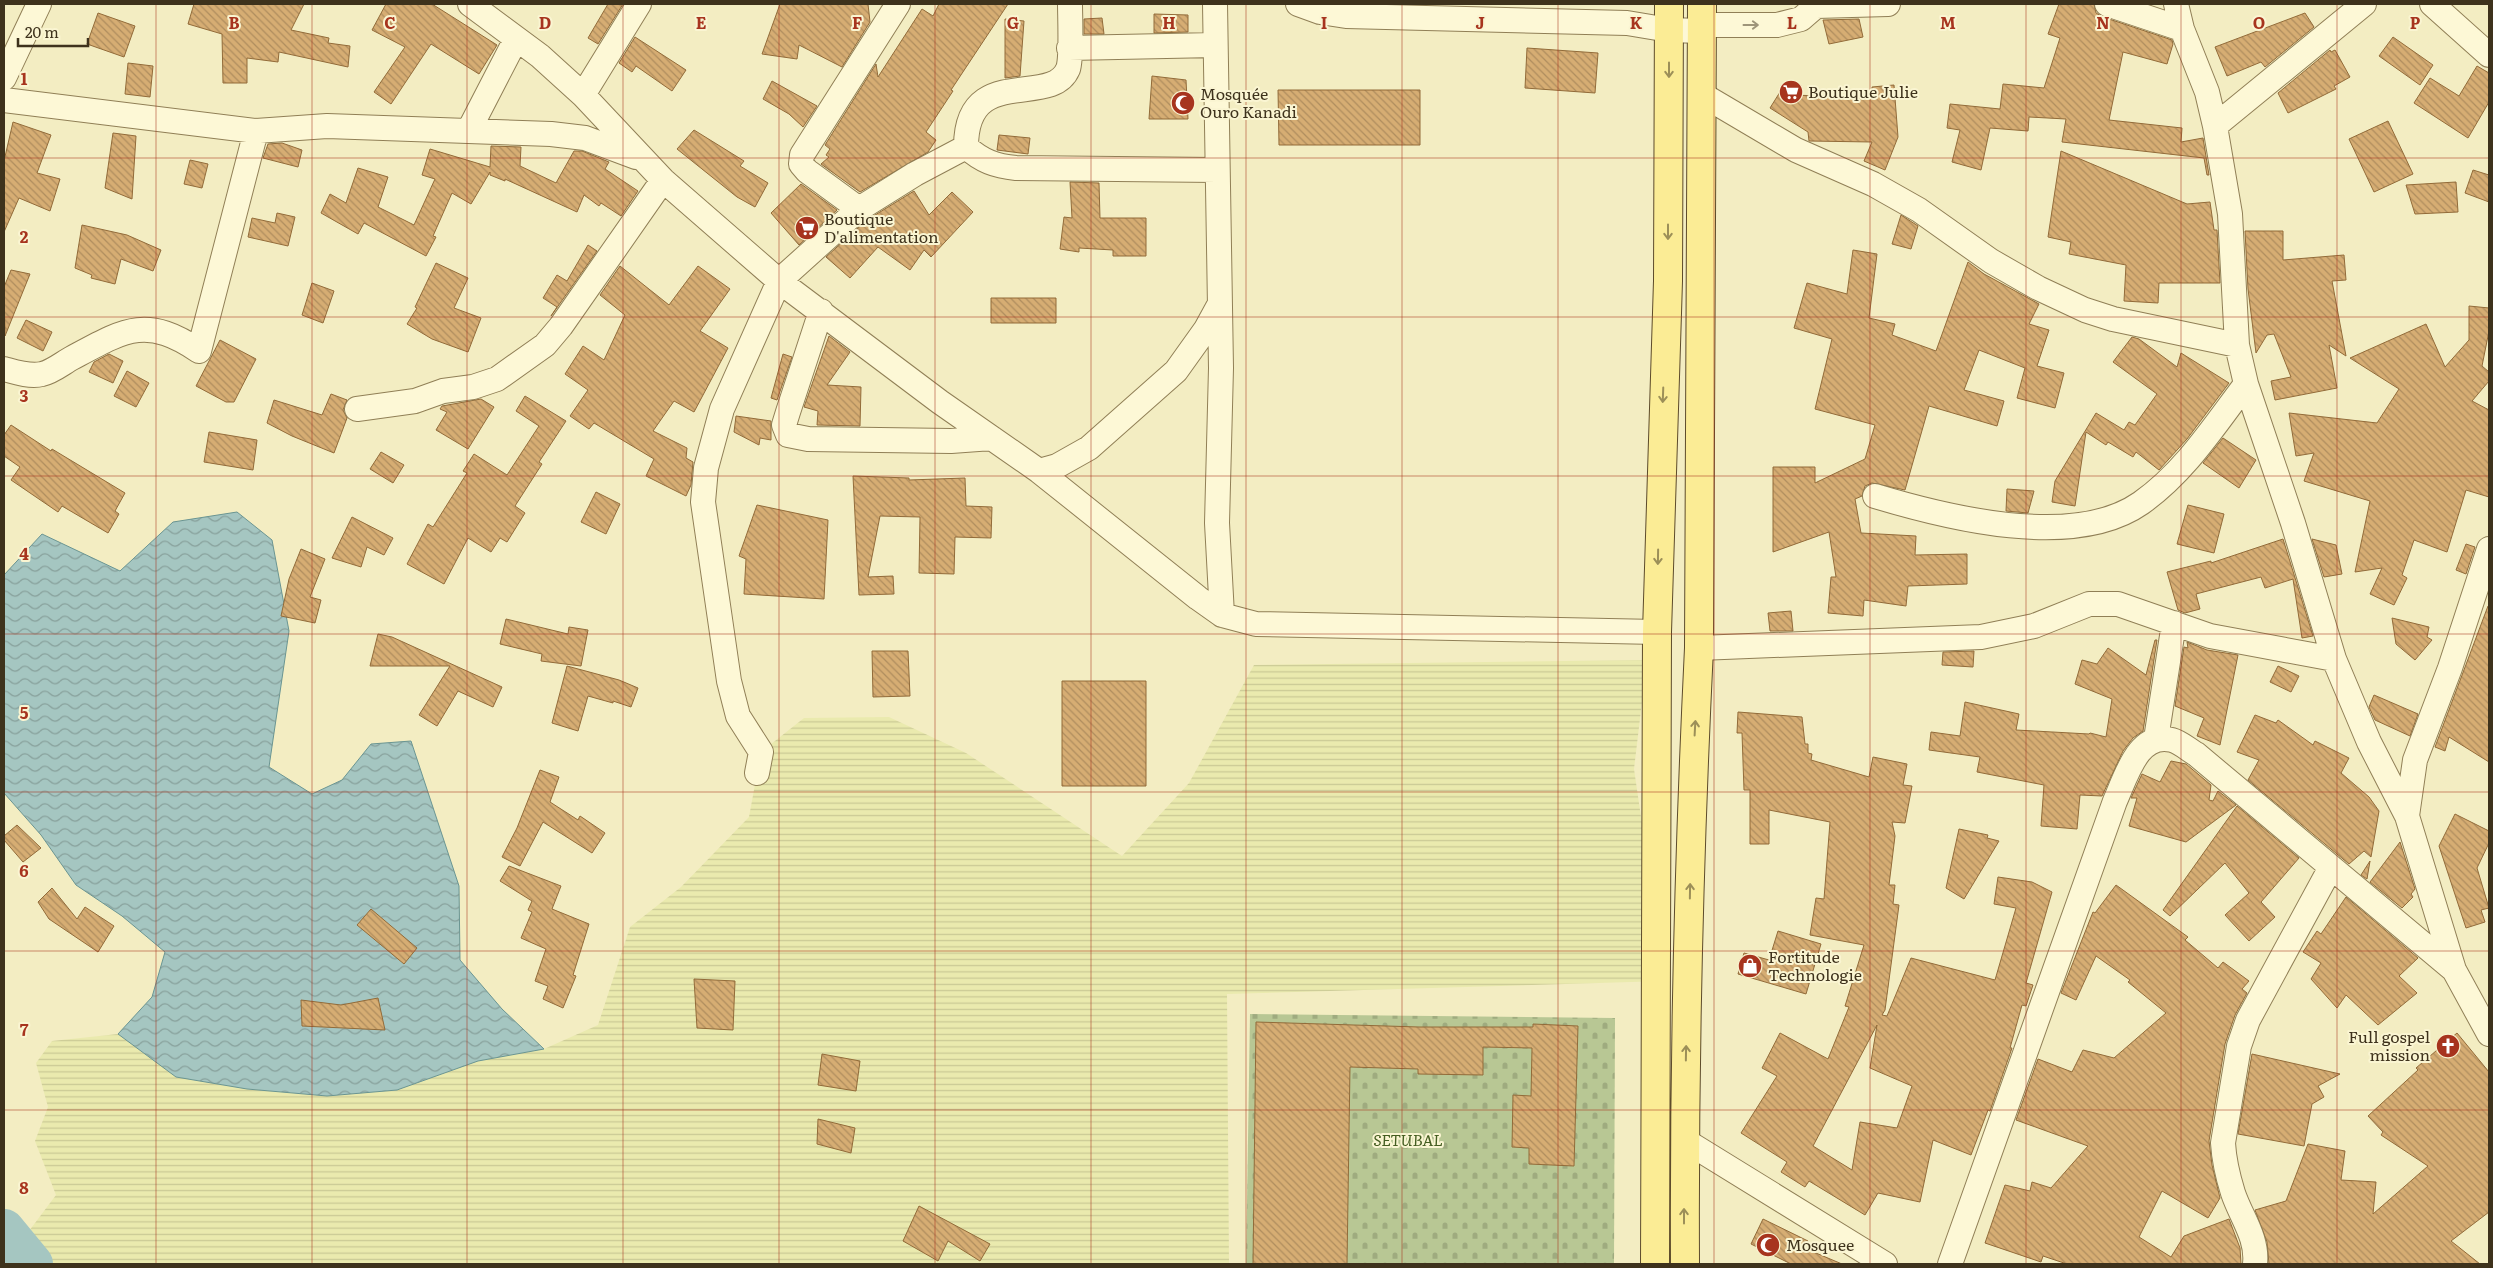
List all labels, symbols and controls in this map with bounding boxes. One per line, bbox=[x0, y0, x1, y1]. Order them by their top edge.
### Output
text: B bbox=[228, 10, 240, 34]
text: C bbox=[384, 10, 396, 34]
text: D bbox=[539, 10, 551, 34]
text: E bbox=[696, 10, 707, 34]
text: F bbox=[852, 10, 862, 34]
text: G bbox=[1007, 10, 1019, 34]
text: H bbox=[1162, 10, 1176, 34]
text: I bbox=[1321, 10, 1327, 34]
text: J bbox=[1475, 10, 1485, 34]
text: K bbox=[1630, 10, 1643, 34]
text: L bbox=[1787, 10, 1797, 34]
text: M bbox=[1940, 10, 1956, 34]
text: N bbox=[2096, 10, 2110, 34]
text: O bbox=[2253, 10, 2265, 34]
text: P bbox=[2410, 10, 2421, 34]
scale bar bbox=[18, 15, 88, 47]
text: 20 m bbox=[25, 20, 59, 43]
one-way arrow bbox=[1742, 20, 1758, 30]
one-way arrow bbox=[1664, 62, 1673, 78]
text: 1 bbox=[21, 66, 28, 90]
supermarket icon: Boutique Julie bbox=[1778, 79, 1804, 105]
place label: Boutique Julie bbox=[1808, 79, 1918, 103]
place label: Mosquée Ouro Kanadi bbox=[1200, 81, 1297, 123]
mosque icon: Mosquée Ouro Kanadi bbox=[1170, 90, 1196, 116]
place label: Boutique D'alimentation bbox=[824, 206, 939, 248]
supermarket icon: Boutique D'alimentation bbox=[794, 215, 820, 241]
text: 2 bbox=[20, 224, 29, 248]
one-way arrow bbox=[1663, 224, 1673, 240]
text: 3 bbox=[20, 383, 29, 407]
one-way arrow bbox=[1658, 386, 1668, 403]
text: 4 bbox=[19, 541, 29, 565]
one-way arrow bbox=[1654, 549, 1663, 565]
text: 5 bbox=[20, 700, 29, 724]
one-way arrow bbox=[1690, 720, 1699, 736]
text: 6 bbox=[19, 858, 29, 882]
one-way arrow bbox=[1686, 883, 1695, 899]
place label: Fortitude Technologie bbox=[1768, 944, 1862, 986]
shop icon: Fortitude Technologie bbox=[1737, 953, 1763, 979]
text: 7 bbox=[20, 1017, 29, 1041]
place label: Full gospel mission bbox=[2348, 1024, 2430, 1066]
church icon: Full gospel mission bbox=[2435, 1033, 2461, 1059]
one-way arrow bbox=[1682, 1045, 1691, 1061]
park label: SETUBAL bbox=[1373, 1127, 1443, 1151]
text: 8 bbox=[19, 1175, 29, 1199]
one-way arrow bbox=[1680, 1208, 1689, 1224]
mosque icon: Mosquee bbox=[1755, 1232, 1781, 1258]
place label: Mosquee bbox=[1786, 1232, 1854, 1256]

